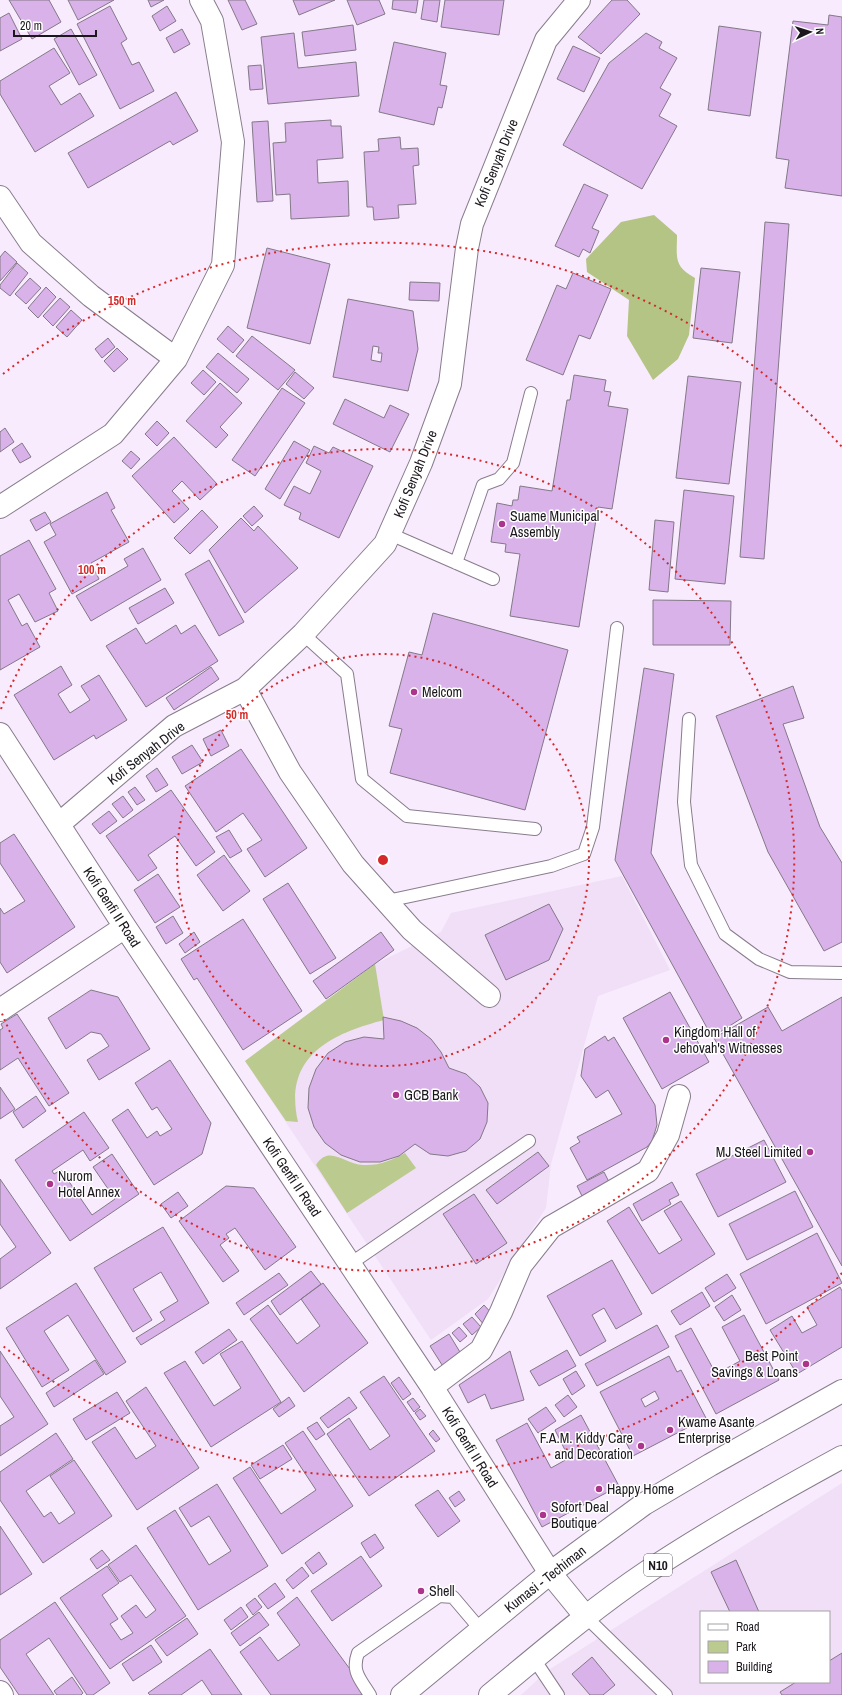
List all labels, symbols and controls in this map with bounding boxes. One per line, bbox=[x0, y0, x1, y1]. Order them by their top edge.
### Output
scale bar bbox=[14, 12, 96, 38]
north arrow bbox=[790, 12, 830, 52]
text: 20 m bbox=[20, 18, 42, 34]
text: N bbox=[813, 28, 827, 35]
street label: Kofi Senyah Drive bbox=[470, 116, 522, 210]
text: 150 m bbox=[108, 293, 136, 309]
street label: Kofi Senyah Drive bbox=[389, 427, 441, 521]
place label: Suame Municipal Assembly bbox=[509, 507, 599, 541]
marker: Suame Municipal Assembly bbox=[497, 519, 507, 529]
text: 100 m bbox=[78, 562, 106, 578]
place label: Melcom bbox=[422, 683, 462, 701]
marker: Melcom bbox=[409, 687, 419, 697]
text: 50 m bbox=[226, 707, 248, 723]
street label: Kofi Senyah Drive bbox=[104, 717, 188, 789]
centre of rings bbox=[376, 853, 390, 867]
street label: Kofi Genfi II Road bbox=[79, 864, 145, 950]
place label: Kingdom Hall of Jehovah's Witnesses bbox=[674, 1023, 782, 1057]
marker: Kingdom Hall of Jehovah's Witnesses bbox=[661, 1035, 671, 1045]
place label: GCB Bank bbox=[404, 1086, 458, 1104]
marker: GCB Bank bbox=[391, 1090, 401, 1100]
street label: Kofi Genfi II Road bbox=[259, 1134, 325, 1220]
place label: MJ Steel Limited bbox=[716, 1143, 802, 1161]
marker: MJ Steel Limited bbox=[805, 1147, 815, 1157]
place label: Nurom Hotel Annex bbox=[58, 1167, 120, 1201]
marker: Nurom Hotel Annex bbox=[45, 1179, 55, 1189]
place label: Best Point Savings & Loans bbox=[711, 1347, 798, 1381]
marker: Best Point Savings & Loans bbox=[801, 1359, 811, 1369]
street label: Kofi Genfi II Road bbox=[438, 1403, 502, 1491]
place label: Kwame Asante Enterprise bbox=[678, 1413, 755, 1447]
marker: Kwame Asante Enterprise bbox=[665, 1425, 675, 1435]
place label: F.A.M. Kiddy Care and Decoration bbox=[540, 1429, 633, 1463]
marker: F.A.M. Kiddy Care and Decoration bbox=[636, 1441, 646, 1451]
place label: Happy Home bbox=[607, 1480, 674, 1498]
marker: Happy Home bbox=[594, 1484, 604, 1494]
place label: Sofort Deal Boutique bbox=[551, 1498, 608, 1532]
marker: Sofort Deal Boutique bbox=[538, 1510, 548, 1520]
street label: Kumasi - Techiman bbox=[501, 1542, 589, 1616]
road number: N10 bbox=[644, 1554, 672, 1576]
place label: Shell bbox=[429, 1582, 455, 1600]
marker: Shell bbox=[416, 1586, 426, 1596]
legend bbox=[700, 1611, 830, 1683]
text: Road bbox=[736, 1619, 760, 1635]
text: Park bbox=[736, 1639, 756, 1655]
text: Building bbox=[736, 1659, 773, 1675]

